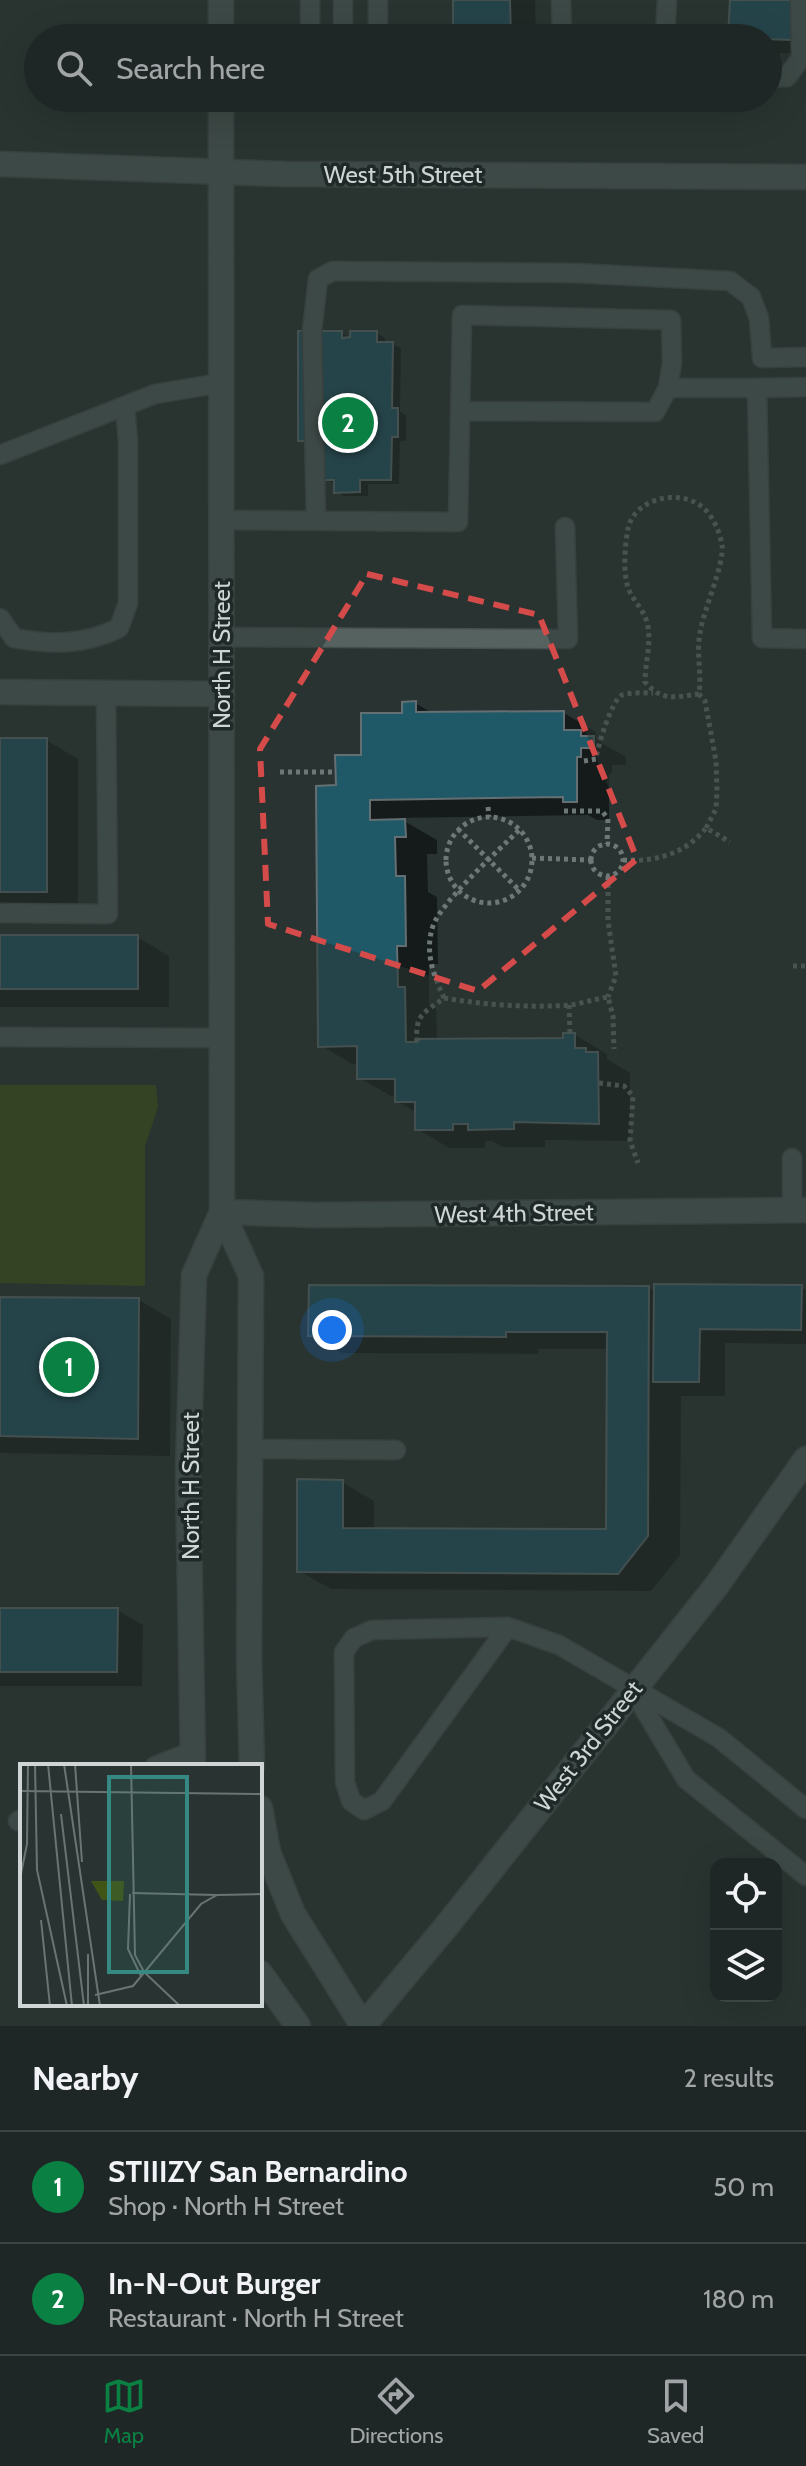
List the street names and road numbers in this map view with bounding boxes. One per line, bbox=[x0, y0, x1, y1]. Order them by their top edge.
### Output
street label: West 5th Street bbox=[324, 160, 482, 189]
street label: North H Street bbox=[207, 581, 236, 729]
street label: West 4th Street bbox=[434, 1197, 594, 1229]
street label: North H Street bbox=[176, 1412, 205, 1560]
street label: West 3rd Street bbox=[528, 1675, 648, 1817]

